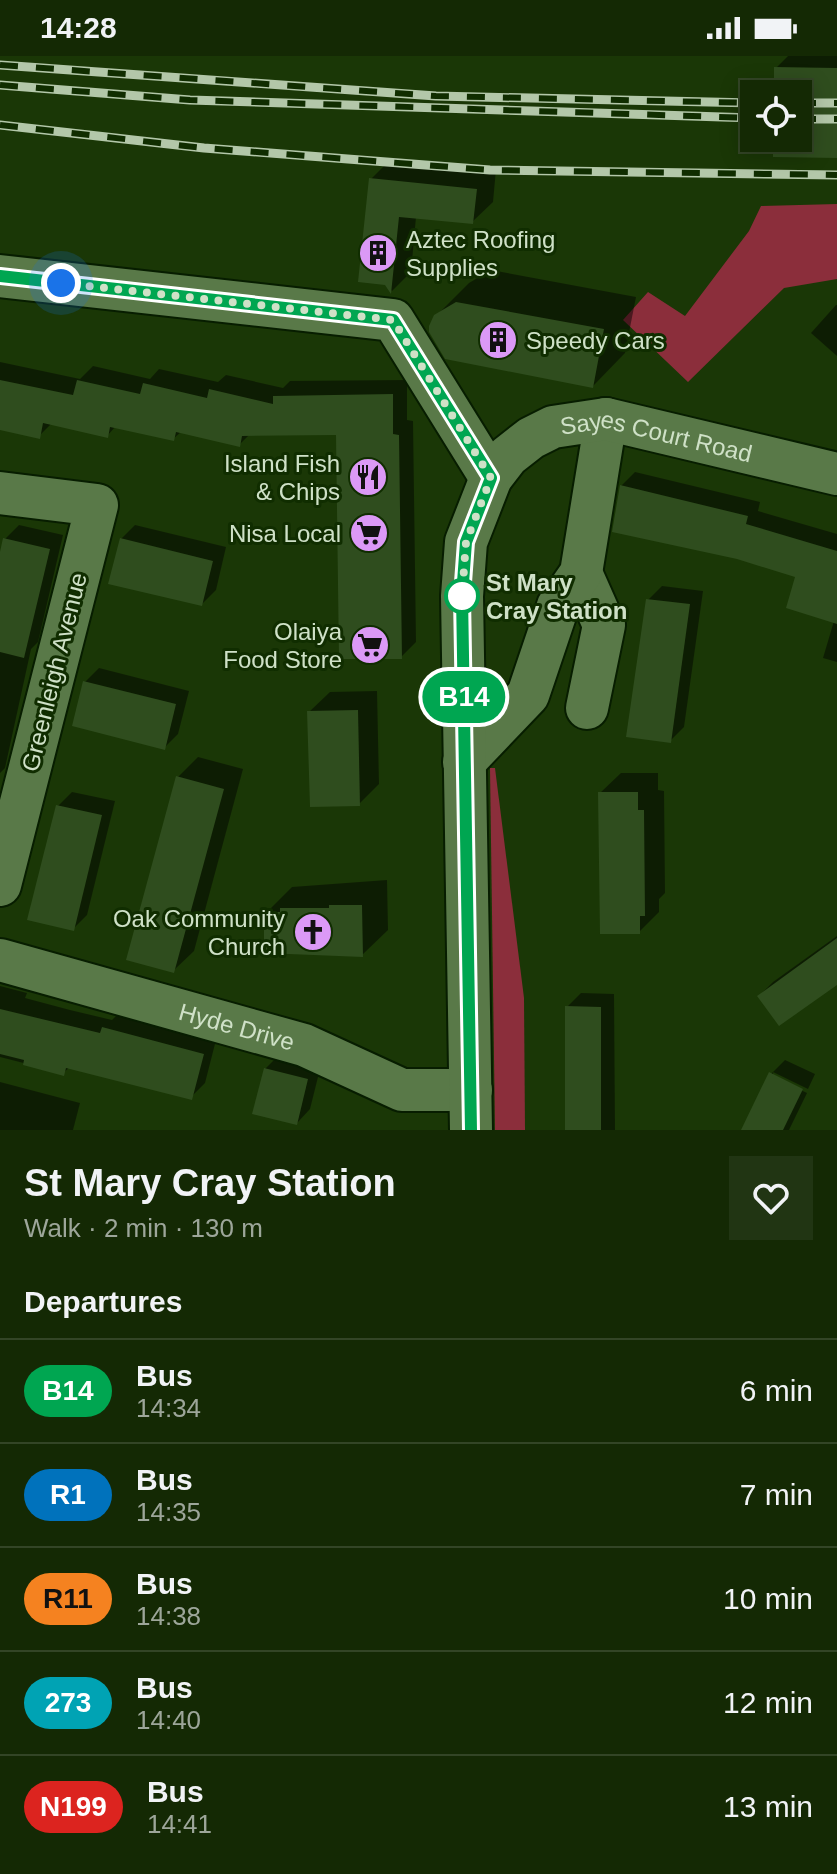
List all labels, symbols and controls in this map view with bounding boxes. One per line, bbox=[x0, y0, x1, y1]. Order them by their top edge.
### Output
text: 14:28 bbox=[40, 11, 117, 44]
map controls bbox=[740, 80, 812, 152]
button: locate bbox=[740, 80, 812, 152]
place label: Aztec Roofing Supplies bbox=[406, 226, 555, 281]
building icon: Aztec Roofing Supplies bbox=[357, 232, 399, 274]
your location bbox=[41, 263, 81, 303]
building icon: Speedy Cars bbox=[477, 319, 519, 361]
place label: Speedy Cars bbox=[526, 327, 665, 354]
street label: Sayes Court Road bbox=[558, 405, 755, 467]
place label: Island Fish & Chips bbox=[224, 450, 340, 505]
restaurant icon: Island Fish & Chips bbox=[347, 456, 389, 498]
supermarket icon: Nisa Local bbox=[348, 512, 390, 554]
place label: Nisa Local bbox=[229, 520, 341, 547]
place label: St Mary Cray Station bbox=[486, 569, 627, 624]
street label: Greenleigh Avenue bbox=[16, 570, 92, 774]
marker: St Mary Cray Station bbox=[445, 579, 479, 613]
place label: Olaiya Food Store bbox=[223, 618, 343, 673]
supermarket icon: Olaiya Food Store bbox=[349, 624, 391, 666]
line badge: B14 bbox=[418, 671, 510, 723]
text: B14 bbox=[438, 681, 490, 712]
place label: Oak Community Church bbox=[113, 905, 285, 960]
church icon: Oak Community Church bbox=[292, 911, 334, 953]
street label: Hyde Drive bbox=[176, 997, 298, 1055]
button: heart bbox=[729, 1156, 813, 1240]
text: St Mary Cray Station bbox=[24, 1162, 396, 1204]
text: Walk · 2 min · 130 m bbox=[24, 1213, 263, 1243]
text: Departures bbox=[24, 1285, 182, 1318]
text: Bus bbox=[136, 1359, 193, 1392]
text: 6 min bbox=[740, 1374, 813, 1407]
text: B14 bbox=[42, 1375, 94, 1406]
text: 14:34 bbox=[136, 1393, 201, 1423]
text: Bus bbox=[136, 1463, 193, 1496]
text: 7 min bbox=[740, 1478, 813, 1511]
text: R1 bbox=[50, 1479, 86, 1510]
text: 14:35 bbox=[136, 1497, 201, 1527]
text: Bus bbox=[136, 1567, 193, 1600]
text: 10 min bbox=[723, 1582, 813, 1615]
text: R11 bbox=[43, 1583, 93, 1614]
text: 14:38 bbox=[136, 1601, 201, 1631]
text: Bus bbox=[136, 1671, 193, 1704]
text: 12 min bbox=[723, 1686, 813, 1719]
text: 273 bbox=[45, 1687, 91, 1718]
text: 14:40 bbox=[136, 1705, 201, 1735]
text: Bus bbox=[147, 1775, 204, 1808]
text: 13 min bbox=[723, 1790, 813, 1823]
text: N199 bbox=[40, 1791, 107, 1822]
text: 14:41 bbox=[147, 1809, 212, 1839]

